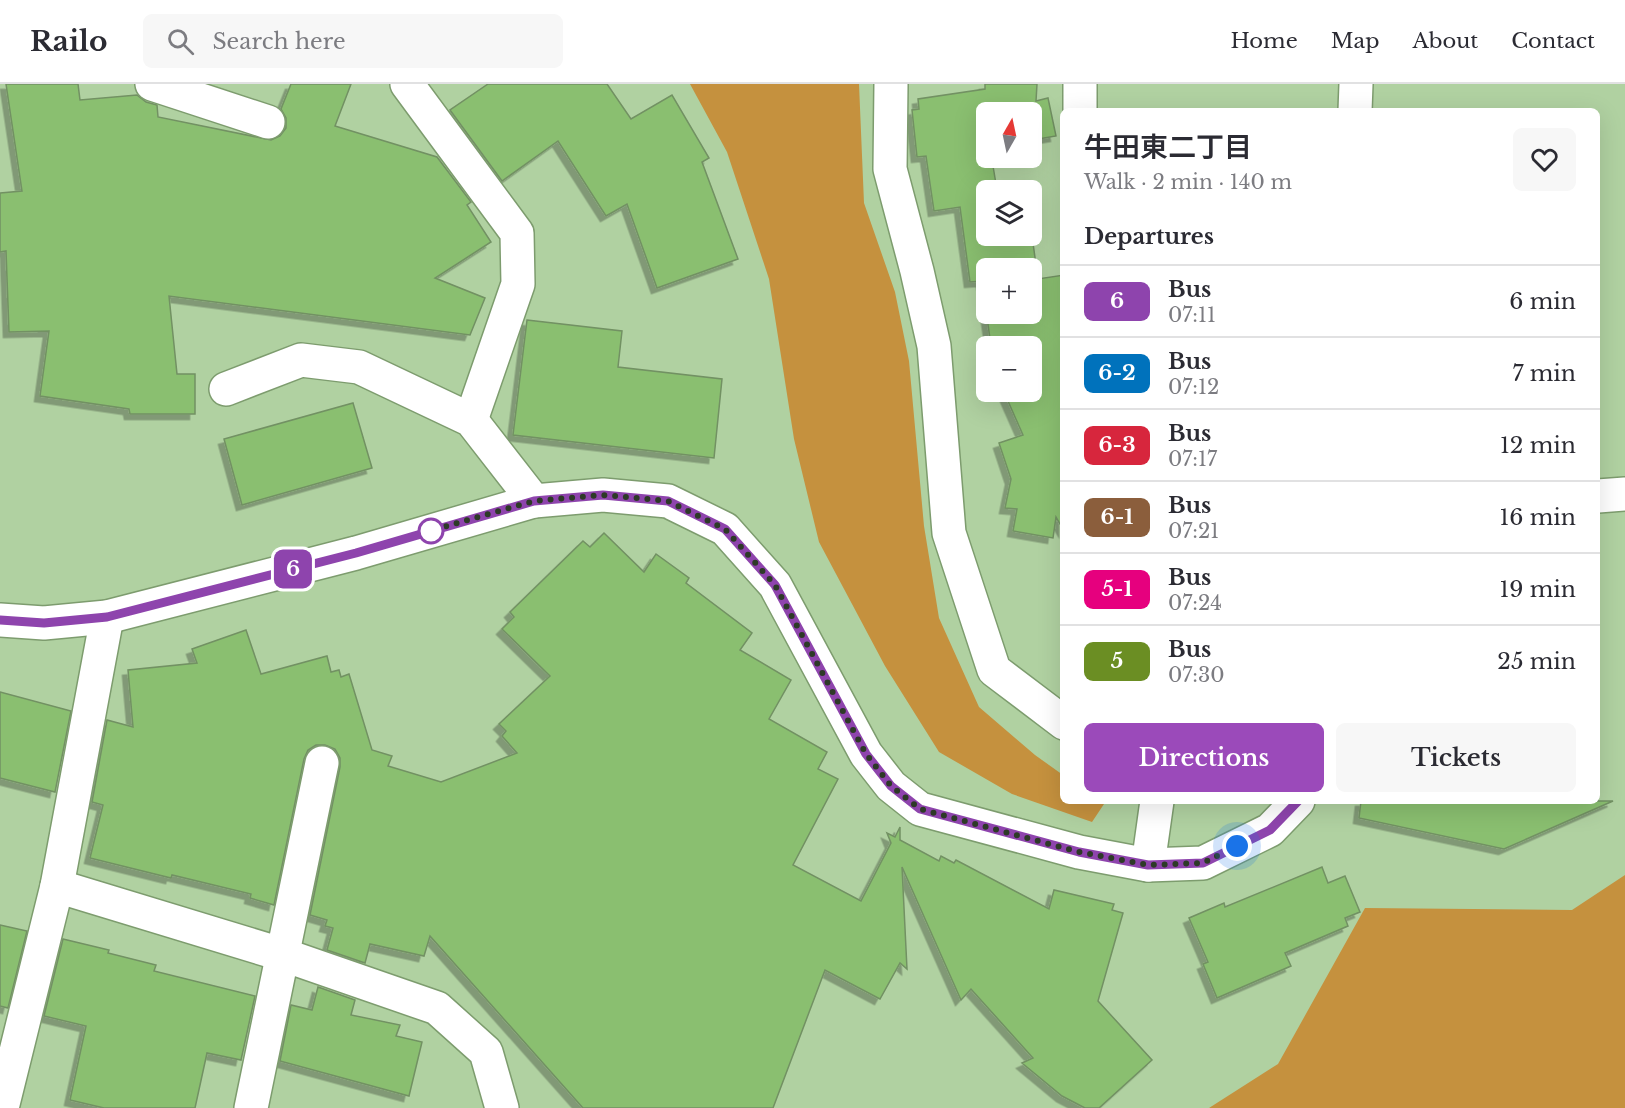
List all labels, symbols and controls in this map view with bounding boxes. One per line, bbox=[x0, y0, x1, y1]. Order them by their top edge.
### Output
search box bbox=[143, 14, 563, 68]
text: Railo bbox=[30, 24, 107, 59]
icon: search bbox=[164, 25, 197, 58]
text: Search here bbox=[212, 28, 346, 55]
text: Home bbox=[1231, 28, 1298, 54]
text: Map bbox=[1331, 28, 1379, 54]
text: About bbox=[1412, 28, 1478, 54]
text: Contact bbox=[1511, 28, 1595, 54]
north arrow bbox=[976, 102, 1042, 168]
map controls bbox=[976, 102, 1042, 402]
button: heart bbox=[1513, 128, 1576, 191]
text: 牛田東二丁目 bbox=[1084, 130, 1252, 165]
text: Walk · 2 min · 140 m bbox=[1084, 170, 1292, 194]
button: layers bbox=[976, 180, 1042, 246]
text: Departures bbox=[1084, 223, 1214, 250]
button: + bbox=[976, 258, 1042, 324]
text: Bus bbox=[1168, 276, 1211, 303]
text: 6 bbox=[1110, 288, 1124, 314]
text: 6 min bbox=[1509, 288, 1576, 315]
text: 07:11 bbox=[1168, 303, 1216, 327]
button: − bbox=[976, 336, 1042, 402]
text: Bus bbox=[1168, 348, 1211, 375]
text: 6-2 bbox=[1098, 360, 1136, 386]
text: 7 min bbox=[1512, 360, 1576, 387]
text: 07:12 bbox=[1168, 375, 1219, 399]
text: Bus bbox=[1168, 420, 1211, 447]
text: 6-3 bbox=[1098, 432, 1136, 458]
text: 12 min bbox=[1500, 432, 1576, 459]
text: 07:17 bbox=[1168, 447, 1217, 471]
text: Bus bbox=[1168, 492, 1211, 519]
text: 6-1 bbox=[1101, 504, 1133, 530]
text: 16 min bbox=[1499, 504, 1576, 531]
unlabelled marker bbox=[418, 518, 444, 544]
text: 07:21 bbox=[1168, 519, 1219, 543]
line badge: 6 bbox=[274, 550, 312, 588]
text: 6 bbox=[286, 556, 300, 582]
text: Bus bbox=[1168, 564, 1211, 591]
text: 5-1 bbox=[1101, 576, 1133, 602]
text: 19 min bbox=[1499, 576, 1576, 603]
text: 07:24 bbox=[1168, 591, 1222, 615]
text: Bus bbox=[1168, 636, 1211, 663]
text: 5 bbox=[1111, 648, 1123, 674]
text: 25 min bbox=[1497, 648, 1576, 675]
text: 07:30 bbox=[1168, 663, 1225, 687]
button: Directions bbox=[1084, 723, 1324, 792]
button: Tickets bbox=[1336, 723, 1576, 792]
your location bbox=[1222, 831, 1252, 861]

